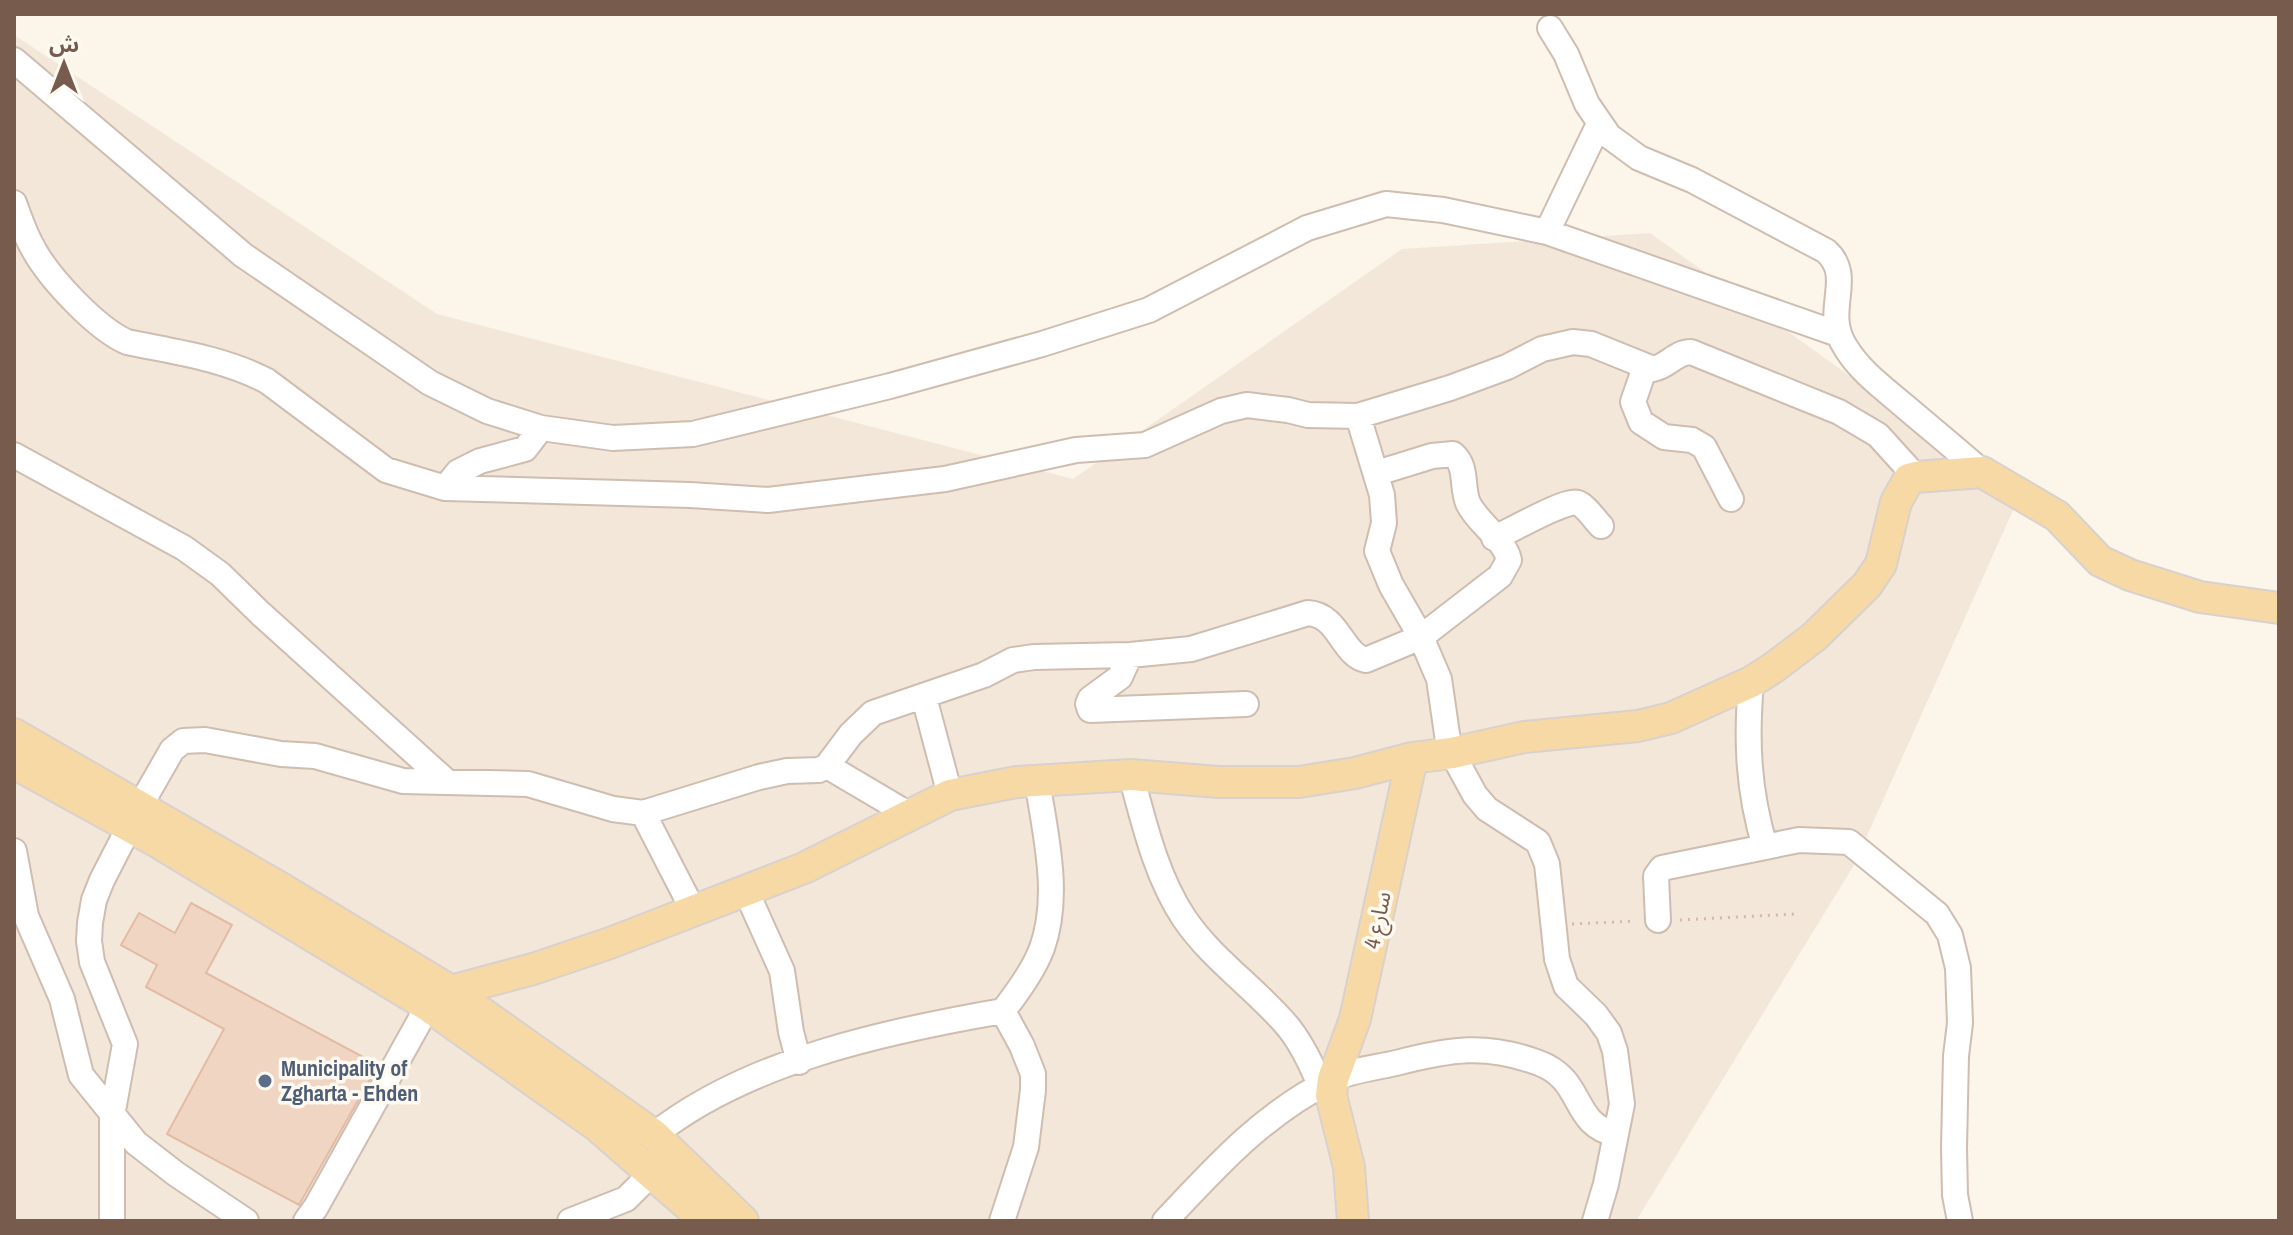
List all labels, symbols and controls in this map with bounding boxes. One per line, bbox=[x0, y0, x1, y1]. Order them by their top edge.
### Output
north arrow bbox=[24, 24, 104, 104]
text: ش bbox=[49, 29, 79, 59]
street label: سارع 4 bbox=[1356, 889, 1400, 952]
place label: Municipality of Zgharta - Ehden bbox=[281, 1053, 418, 1108]
marker: Municipality of Zgharta - Ehden bbox=[256, 1072, 274, 1090]

